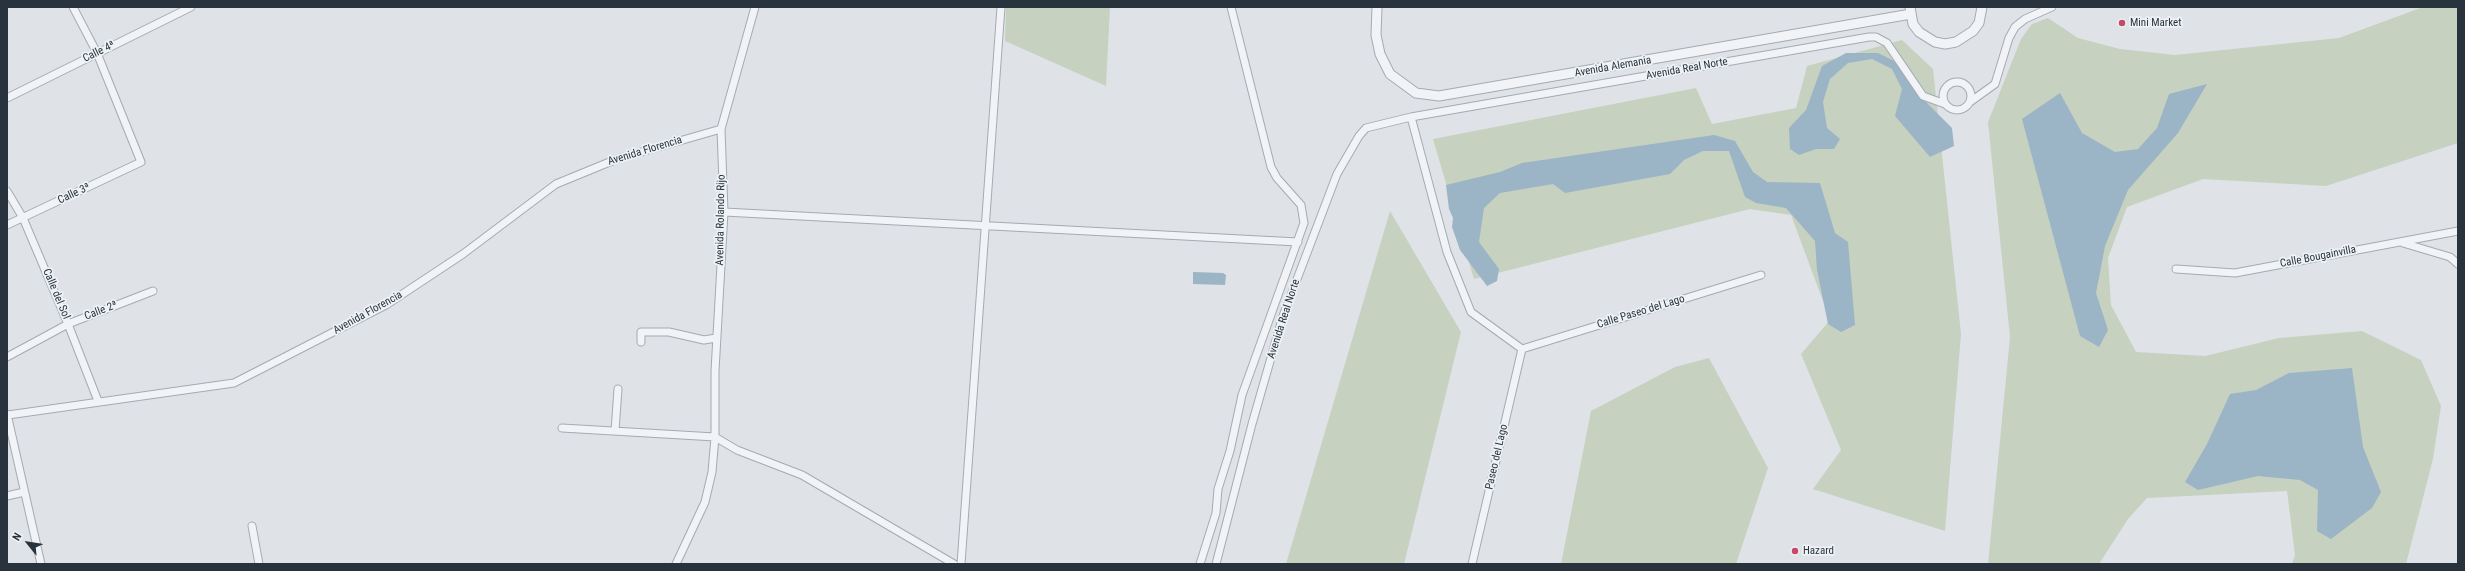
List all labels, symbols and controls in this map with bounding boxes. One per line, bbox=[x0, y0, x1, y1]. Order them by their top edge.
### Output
place label: Mini Market bbox=[2130, 16, 2181, 30]
marker: Mini Market bbox=[2117, 18, 2127, 28]
street label: Calle 4ª bbox=[81, 39, 117, 65]
street label: Avenida Alemania bbox=[1574, 54, 1652, 80]
street label: Avenida Real Norte bbox=[1645, 55, 1729, 83]
street label: Avenida Florencia bbox=[606, 133, 684, 169]
street label: Avenida Rolando Rijo bbox=[714, 174, 728, 266]
street label: Calle 3ª bbox=[56, 181, 92, 207]
street label: Calle Bougainvilla bbox=[2279, 243, 2357, 271]
street label: Calle del Sol bbox=[39, 267, 73, 321]
street label: Avenida Real Norte bbox=[1265, 278, 1303, 360]
street label: Avenida Florencia bbox=[331, 289, 405, 337]
street label: Calle Paseo del Lago bbox=[1596, 292, 1686, 332]
street label: Calle 2ª bbox=[83, 299, 119, 323]
street label: Paseo del Lago bbox=[1483, 423, 1511, 491]
north arrow bbox=[8, 523, 48, 563]
text: N bbox=[10, 531, 24, 543]
place label: Hazard bbox=[1803, 544, 1834, 558]
marker: Hazard bbox=[1790, 546, 1800, 556]

